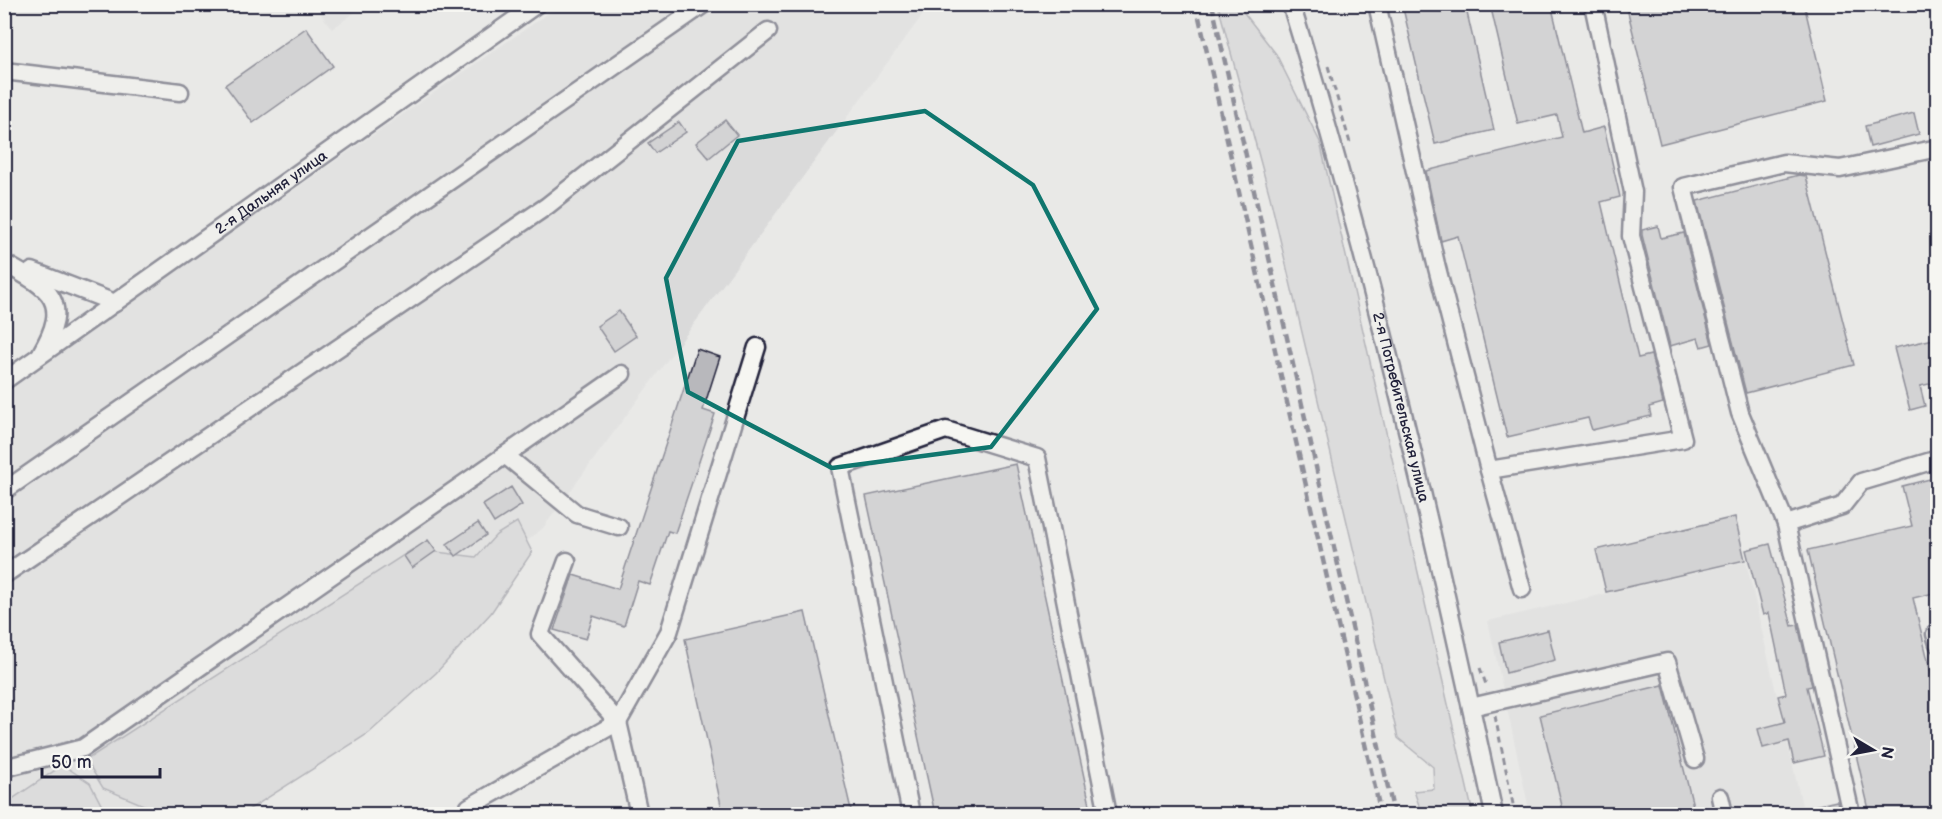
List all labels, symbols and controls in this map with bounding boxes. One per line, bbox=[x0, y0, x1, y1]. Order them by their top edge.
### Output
street label: 2-я Дальняя улица bbox=[211, 146, 331, 238]
street label: 2-я Потребительская улица bbox=[1368, 310, 1434, 504]
north arrow bbox=[1843, 720, 1903, 780]
scale bar bbox=[42, 741, 160, 779]
text: N bbox=[1876, 745, 1897, 760]
text: 50 m bbox=[51, 752, 92, 773]

